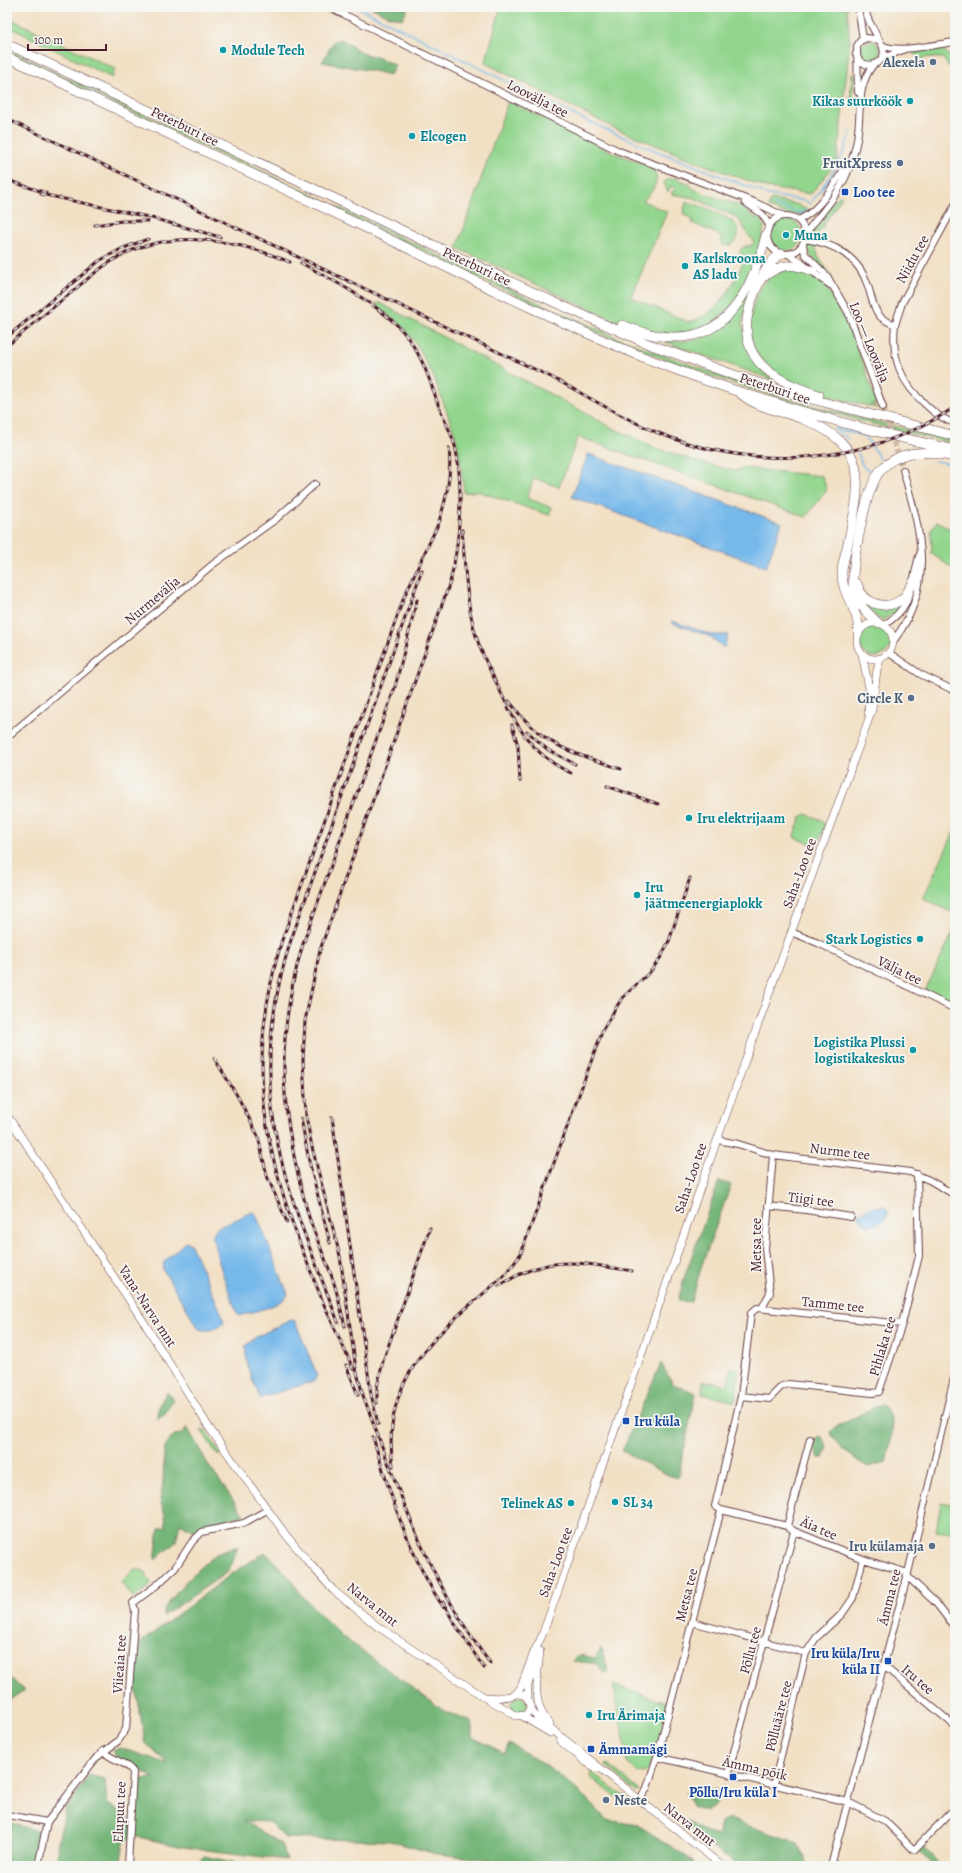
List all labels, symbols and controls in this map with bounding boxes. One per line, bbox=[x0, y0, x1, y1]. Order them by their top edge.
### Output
scale bar bbox=[28, 26, 106, 52]
text: 100 m bbox=[34, 32, 63, 48]
place label: Module Tech bbox=[231, 41, 305, 60]
marker: Module Tech bbox=[218, 45, 228, 55]
place label: Alexela bbox=[882, 53, 925, 72]
marker: Alexela bbox=[928, 57, 938, 67]
street label: Loovälja tee bbox=[504, 75, 572, 122]
place label: Kikas suurköök bbox=[812, 92, 903, 111]
marker: Kikas suurköök bbox=[905, 96, 915, 106]
street label: Peterburi tee bbox=[148, 102, 222, 151]
place label: Elcogen bbox=[420, 127, 467, 146]
marker: Elcogen bbox=[407, 131, 417, 141]
place label: FruitXpress bbox=[823, 154, 892, 173]
marker: FruitXpress bbox=[895, 158, 905, 168]
place label: Loo tee bbox=[853, 183, 895, 202]
marker: Loo tee bbox=[840, 187, 850, 197]
place label: Muna bbox=[794, 226, 828, 245]
marker: Muna bbox=[781, 230, 791, 240]
street label: Niidu tee bbox=[891, 232, 934, 287]
street label: Peterburi tee bbox=[439, 242, 514, 291]
place label: Karlskroona AS ladu bbox=[692, 249, 766, 284]
marker: Karlskroona AS ladu bbox=[680, 261, 690, 271]
street label: Loo — Loovälja bbox=[845, 299, 895, 386]
street label: Peterburi tee bbox=[737, 368, 813, 409]
street label: Nurmevälja bbox=[121, 571, 184, 629]
place label: Circle K bbox=[857, 689, 904, 708]
marker: Circle K bbox=[906, 693, 916, 703]
place label: Iru elektrijaam bbox=[697, 809, 785, 828]
marker: Iru elektrijaam bbox=[684, 813, 694, 823]
street label: Saha-Loo tee bbox=[778, 835, 821, 911]
place label: Iru jäätmeenergiaplokk bbox=[645, 878, 763, 913]
marker: Iru jäätmeenergiaplokk bbox=[632, 890, 642, 900]
place label: Stark Logistics bbox=[826, 930, 912, 949]
marker: Stark Logistics bbox=[915, 934, 925, 944]
street label: Välja tee bbox=[873, 951, 925, 989]
place label: Logistika Plussi logistikakeskus bbox=[814, 1033, 905, 1068]
marker: Logistika Plussi logistikakeskus bbox=[908, 1045, 918, 1055]
street label: Nurme tee bbox=[809, 1138, 871, 1165]
street label: Saha-Loo tee bbox=[670, 1140, 711, 1216]
street label: Tiigi tee bbox=[787, 1187, 835, 1212]
street label: Metsa tee bbox=[747, 1218, 766, 1272]
street label: Vana-Narva mnt bbox=[113, 1261, 181, 1351]
street label: Tamme tee bbox=[801, 1292, 865, 1317]
street label: Pihlaka tee bbox=[864, 1314, 901, 1379]
place label: Iru küla bbox=[634, 1412, 680, 1431]
marker: Iru küla bbox=[621, 1416, 631, 1426]
place label: SL 34 bbox=[623, 1493, 653, 1512]
place label: Telinek AS bbox=[501, 1494, 563, 1513]
marker: SL 34 bbox=[610, 1497, 620, 1507]
marker: Telinek AS bbox=[566, 1498, 576, 1508]
street label: Äia tee bbox=[797, 1512, 840, 1545]
street label: Saha-Loo tee bbox=[534, 1524, 577, 1600]
place label: Iru külamaja bbox=[849, 1537, 924, 1556]
marker: Iru külamaja bbox=[927, 1541, 937, 1551]
street label: Metsa tee bbox=[671, 1566, 702, 1624]
street label: Ämma tee bbox=[873, 1567, 906, 1628]
street label: Narva mnt bbox=[343, 1578, 403, 1631]
street label: Põllu tee bbox=[735, 1624, 766, 1676]
street label: Viieaia tee bbox=[108, 1634, 131, 1695]
place label: Iru küla/Iru küla II bbox=[811, 1644, 880, 1679]
marker: Iru küla/Iru küla II bbox=[883, 1656, 893, 1666]
street label: Iru tee bbox=[897, 1660, 938, 1699]
street label: Põlluääre tee bbox=[760, 1678, 797, 1754]
place label: Iru Ärimaja bbox=[597, 1706, 665, 1725]
marker: Iru Ärimaja bbox=[584, 1710, 594, 1720]
place label: Ämmamägi bbox=[598, 1740, 667, 1759]
marker: Ämmamägi bbox=[586, 1744, 596, 1754]
street label: Ämma põik bbox=[720, 1752, 789, 1785]
marker: Põllu/Iru küla I bbox=[728, 1772, 738, 1782]
street label: Elupuu tee bbox=[108, 1781, 131, 1843]
place label: Põllu/Iru küla I bbox=[689, 1783, 777, 1802]
place label: Neste bbox=[614, 1791, 648, 1810]
marker: Neste bbox=[601, 1795, 611, 1805]
street label: Narva mnt bbox=[660, 1798, 720, 1851]

